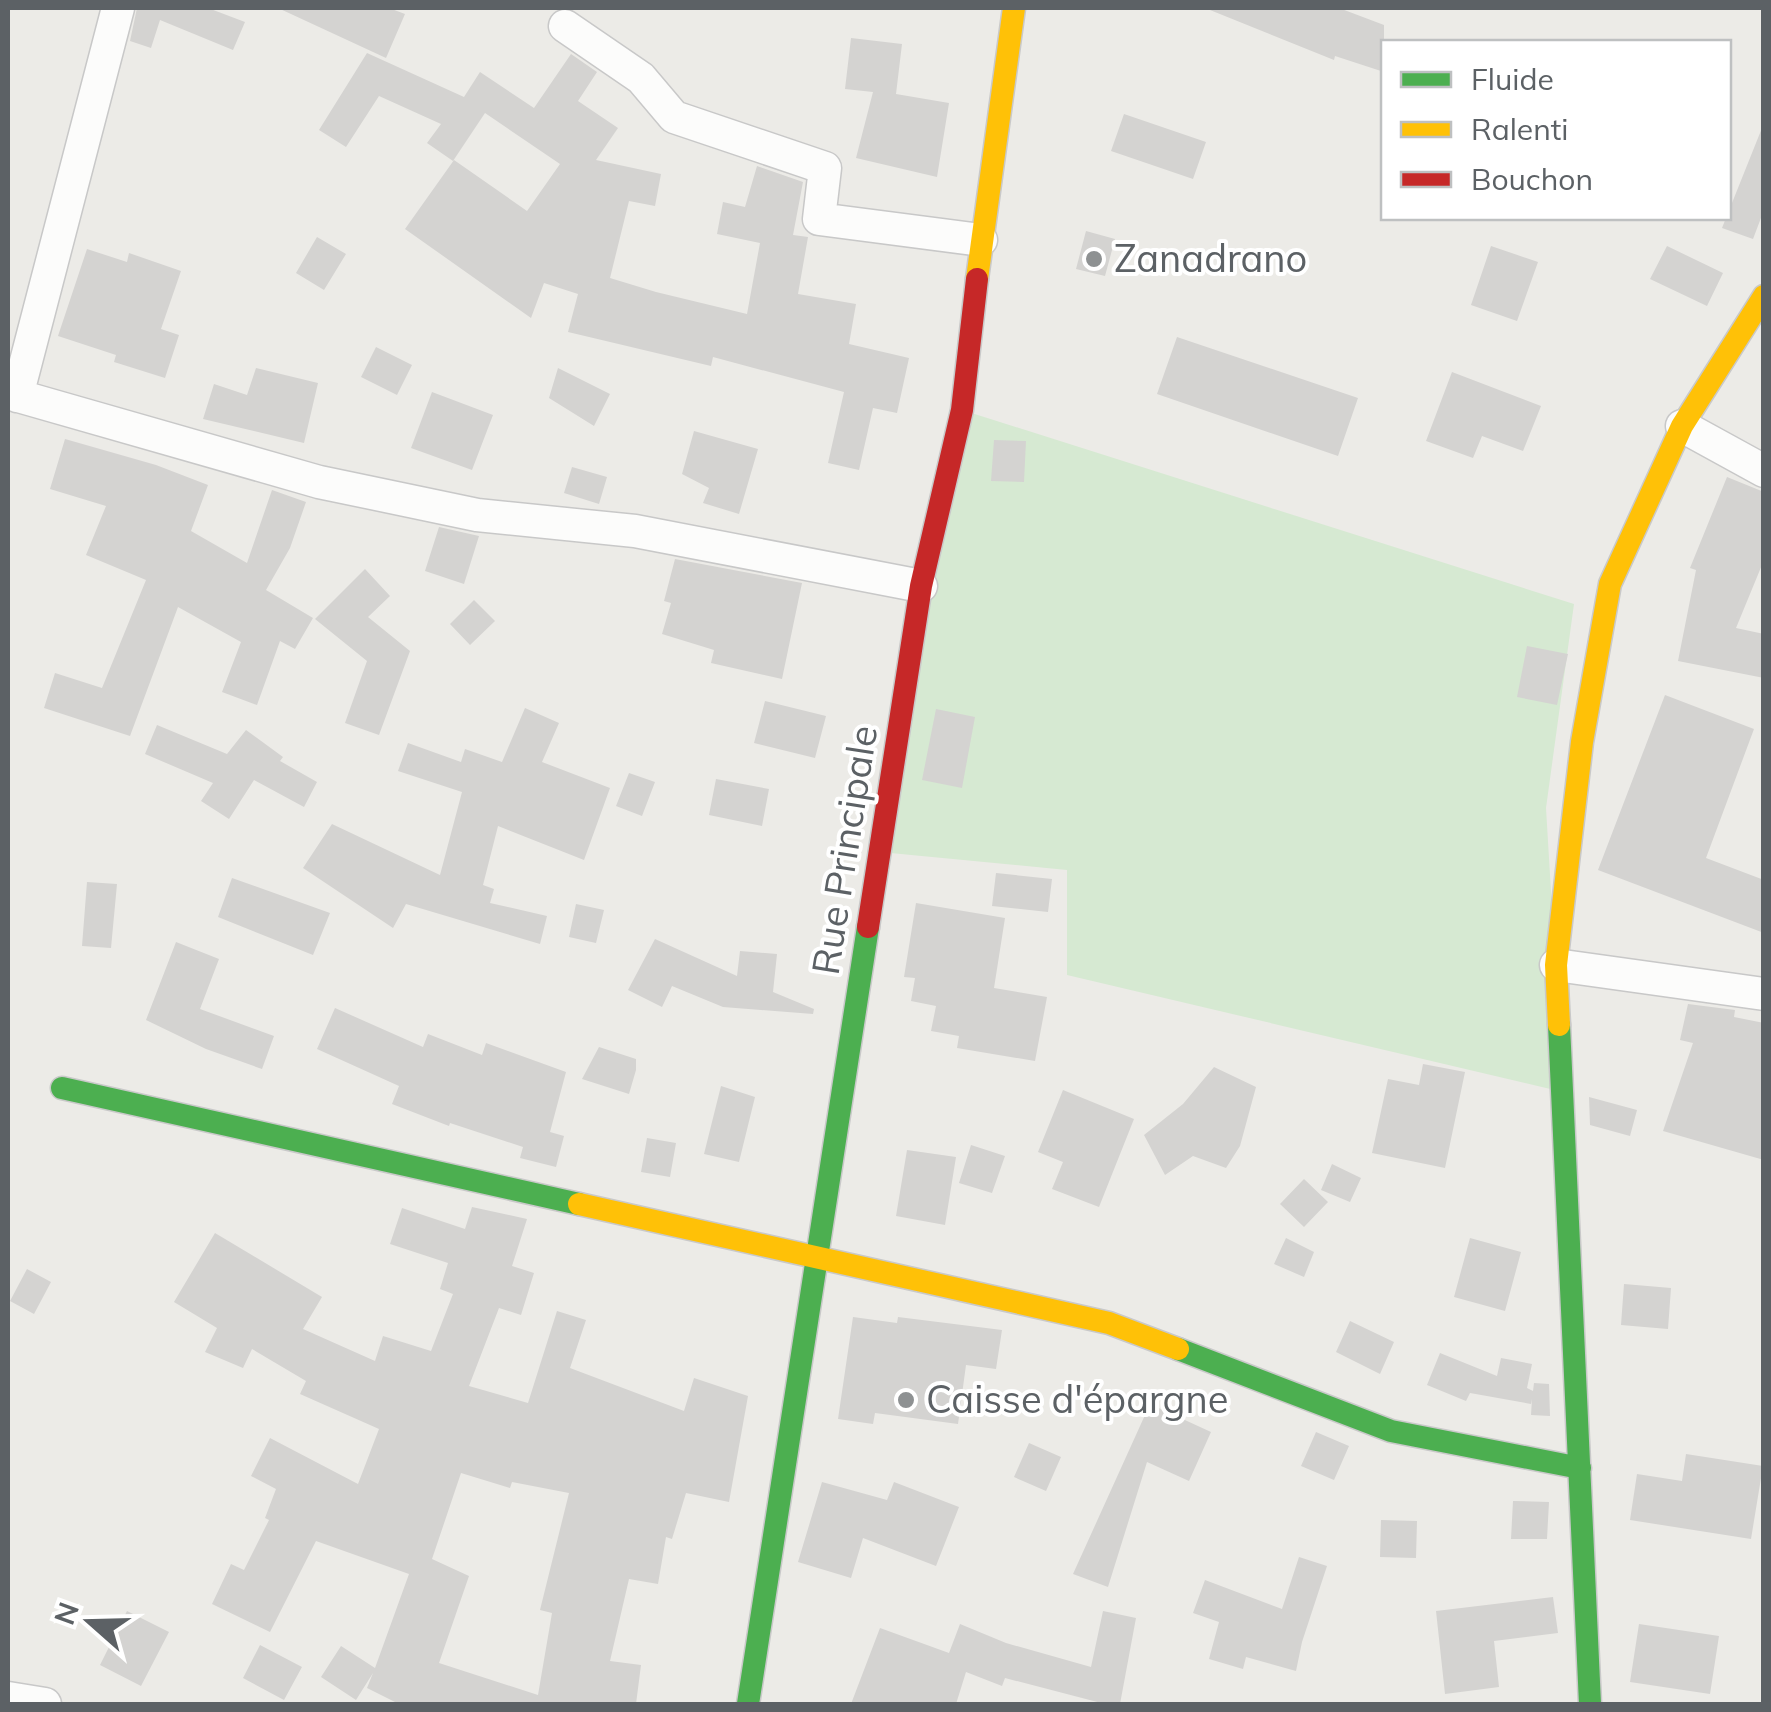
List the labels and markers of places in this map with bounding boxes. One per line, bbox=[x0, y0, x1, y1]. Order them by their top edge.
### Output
place label: Zanadrano bbox=[1114, 234, 1307, 282]
marker: Zanadrano bbox=[1083, 248, 1105, 270]
place label: Caisse d'épargne bbox=[926, 1375, 1228, 1423]
marker: Caisse d'épargne bbox=[895, 1389, 917, 1411]

